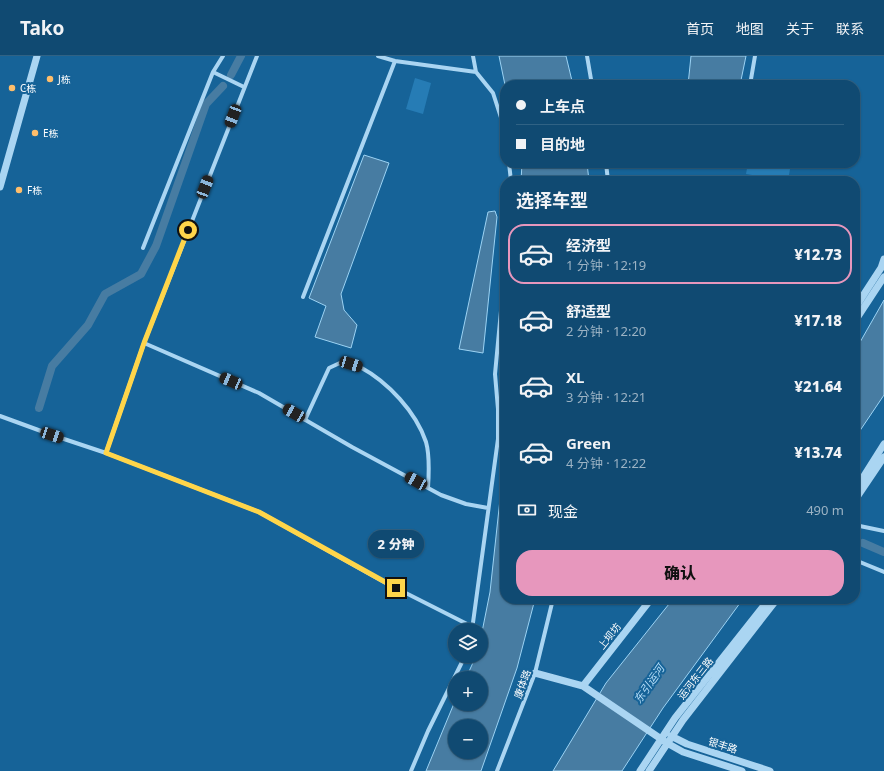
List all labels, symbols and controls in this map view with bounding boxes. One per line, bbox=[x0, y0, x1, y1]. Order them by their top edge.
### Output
text: Tako bbox=[20, 15, 64, 41]
text: 首页 bbox=[686, 19, 714, 38]
text: 地图 bbox=[736, 19, 764, 38]
text: 关于 bbox=[786, 19, 814, 38]
text: 联系 bbox=[836, 19, 864, 38]
place label: J栋 bbox=[57, 72, 71, 86]
marker: J栋 bbox=[45, 74, 55, 84]
place label: C栋 bbox=[20, 81, 36, 95]
marker: C栋 bbox=[7, 83, 17, 93]
text: 上车点 bbox=[540, 96, 585, 116]
car bbox=[223, 103, 243, 129]
place label: E栋 bbox=[43, 126, 59, 140]
marker: E栋 bbox=[30, 128, 40, 138]
text: 目的地 bbox=[540, 134, 585, 154]
car bbox=[195, 174, 215, 200]
place label: F栋 bbox=[27, 183, 42, 197]
marker: F栋 bbox=[14, 185, 24, 195]
text: 选择车型 bbox=[516, 188, 588, 212]
route start bbox=[179, 221, 197, 239]
text: 经济型 bbox=[566, 235, 611, 255]
icon: car bbox=[518, 236, 554, 272]
text: ¥12.73 bbox=[794, 244, 842, 264]
text: 1 分钟 · 12:19 bbox=[566, 256, 646, 274]
text: 舒适型 bbox=[566, 301, 611, 321]
icon: car bbox=[518, 302, 554, 338]
text: ¥17.18 bbox=[794, 310, 842, 330]
text: 2 分钟 · 12:20 bbox=[566, 322, 646, 340]
car bbox=[338, 355, 364, 373]
text: XL bbox=[566, 367, 584, 387]
icon: car bbox=[518, 368, 554, 404]
car bbox=[218, 371, 244, 391]
text: ¥21.64 bbox=[794, 376, 842, 396]
text: 3 分钟 · 12:21 bbox=[566, 388, 646, 406]
car bbox=[281, 402, 307, 424]
car bbox=[39, 426, 65, 444]
text: Green bbox=[566, 433, 611, 453]
icon: car bbox=[518, 434, 554, 470]
text: ¥13.74 bbox=[794, 442, 842, 462]
text: 4 分钟 · 12:22 bbox=[566, 454, 646, 472]
car bbox=[403, 470, 429, 492]
icon: cash bbox=[516, 499, 538, 521]
text: 现金 bbox=[548, 501, 578, 521]
text: 490 m bbox=[806, 501, 844, 519]
callout: 2 分钟 bbox=[368, 530, 424, 558]
text: 2 分钟 bbox=[378, 535, 414, 553]
button: 确认 bbox=[516, 550, 844, 596]
route end bbox=[387, 579, 405, 597]
street label: 上坝坊 bbox=[594, 620, 624, 652]
map controls bbox=[448, 623, 488, 759]
button: layers bbox=[448, 623, 488, 663]
street label: 运河东三路 bbox=[674, 654, 716, 702]
water label: 东引运河 bbox=[630, 660, 668, 706]
street label: 康体路 bbox=[510, 668, 534, 700]
button: + bbox=[448, 671, 488, 711]
button: − bbox=[448, 719, 488, 759]
street label: 银丰路 bbox=[707, 734, 739, 756]

